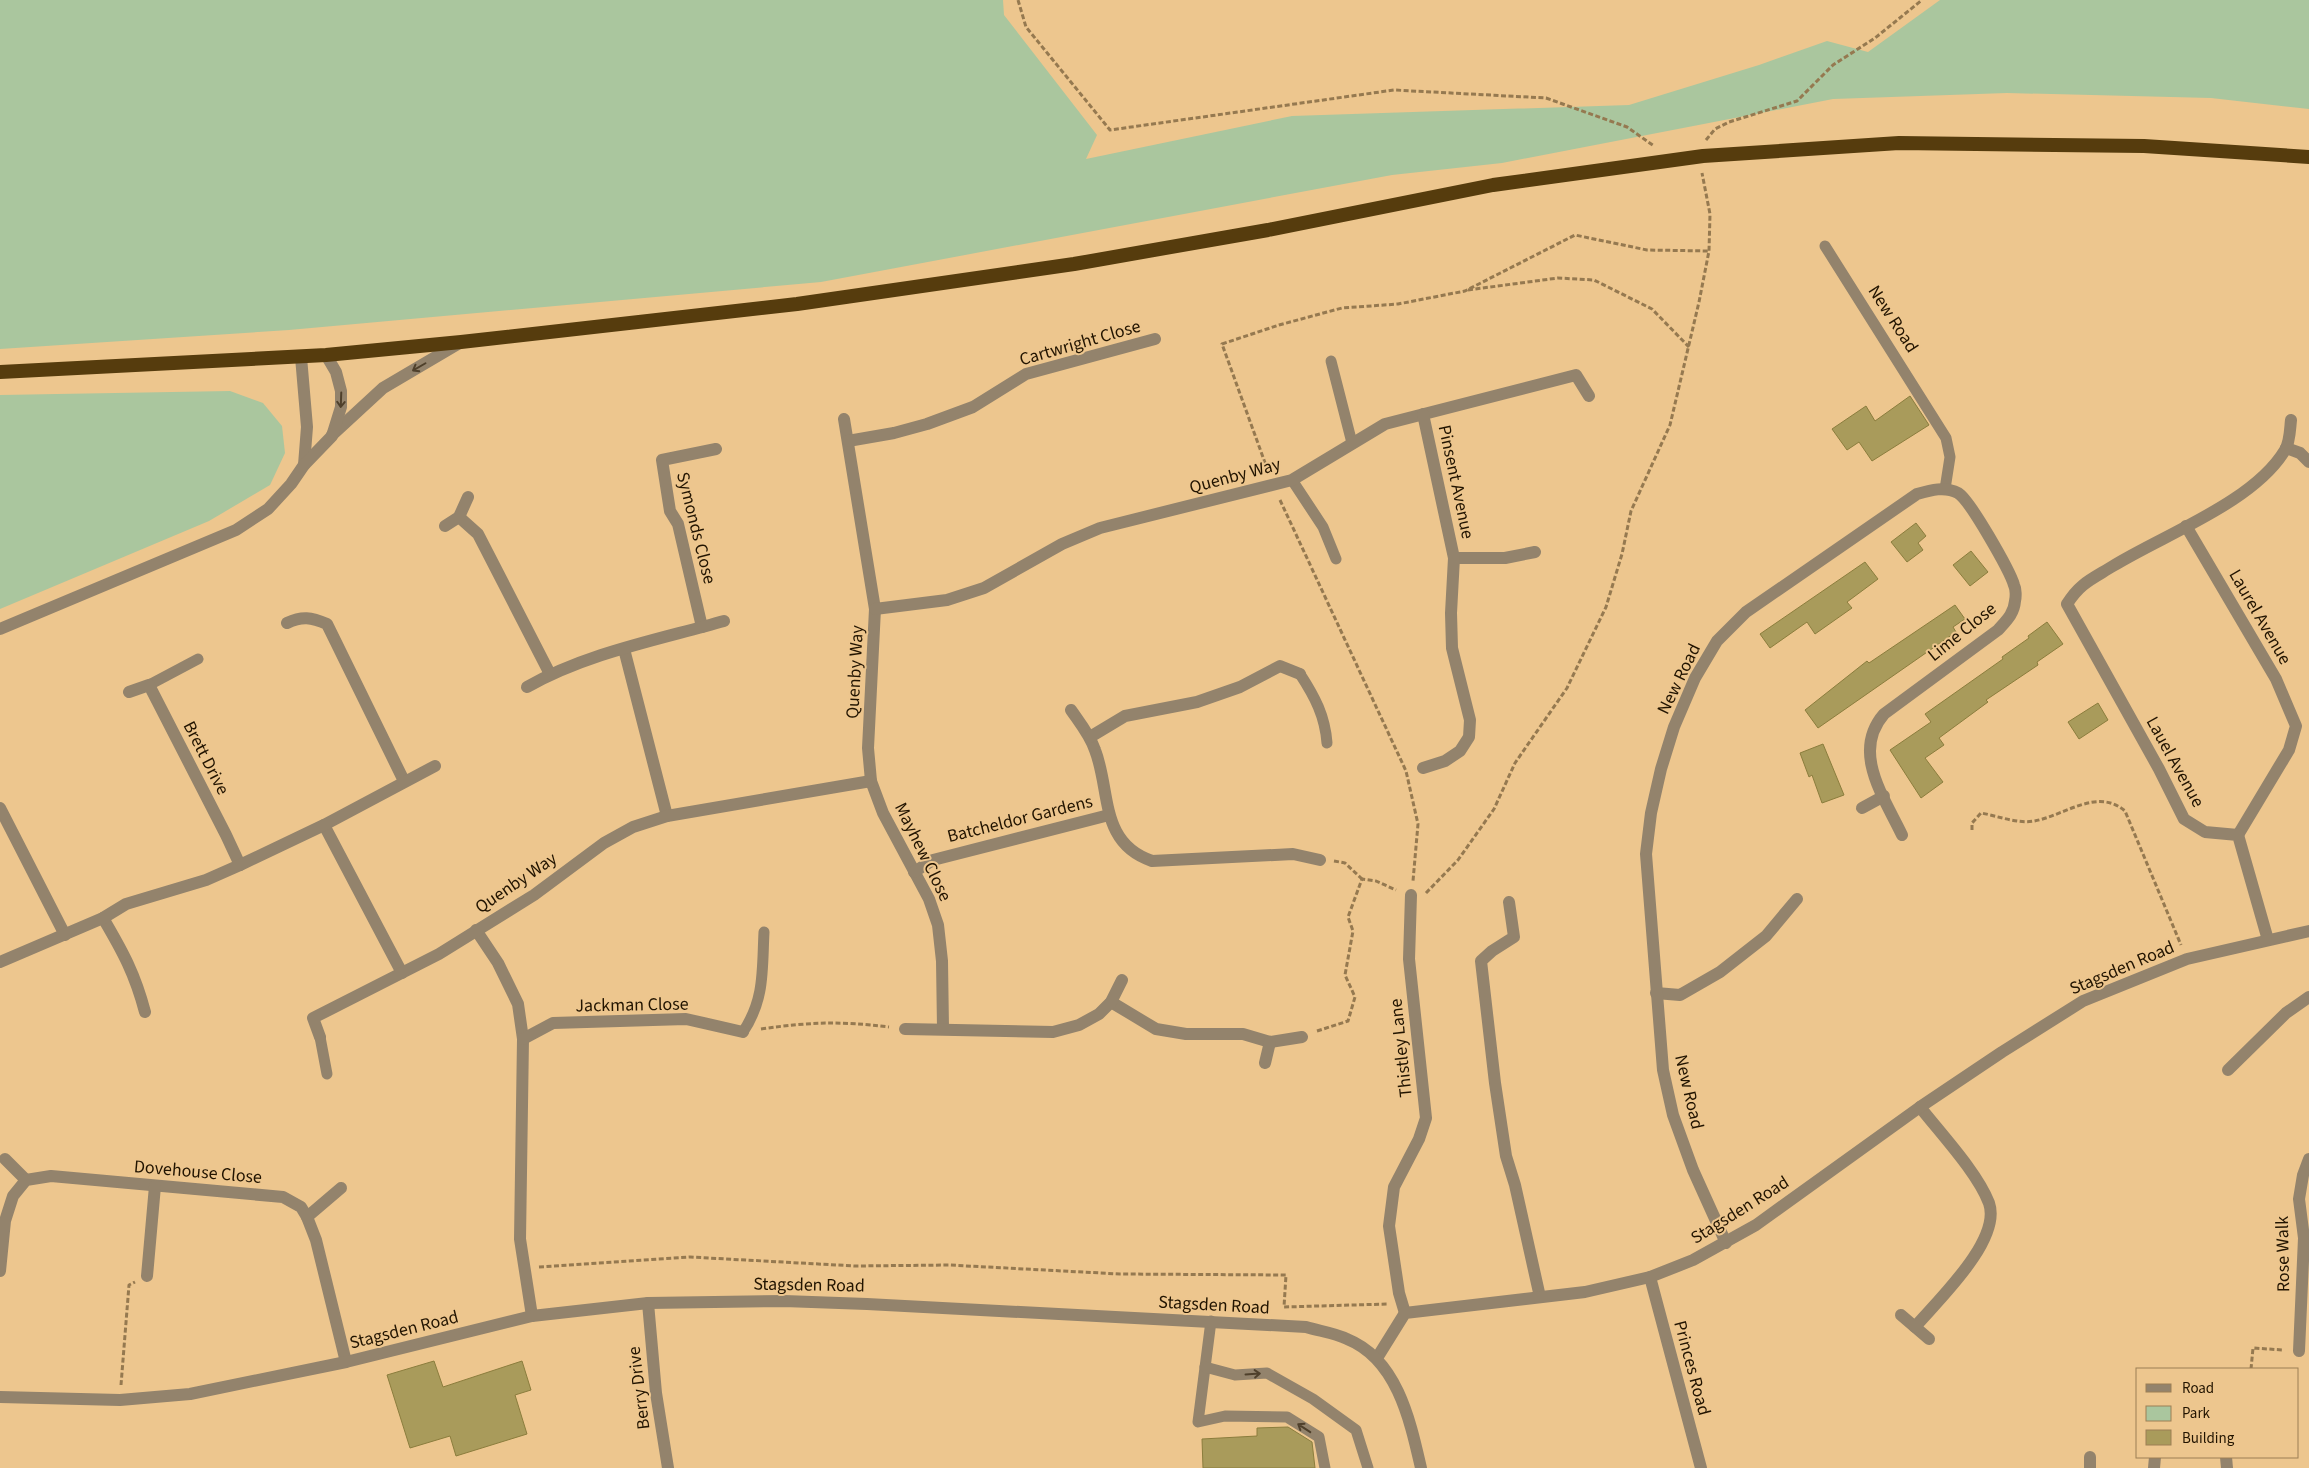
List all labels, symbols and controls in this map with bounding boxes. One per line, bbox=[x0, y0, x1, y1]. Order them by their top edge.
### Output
street label: New Road bbox=[1862, 280, 1924, 358]
street label: Cartwright Close bbox=[1017, 314, 1144, 372]
one-way arrow bbox=[412, 362, 427, 372]
one-way arrow bbox=[336, 392, 345, 408]
street label: Pinsent Avenue bbox=[1432, 423, 1480, 541]
street label: Quenby Way bbox=[1186, 452, 1284, 500]
street label: Symonds Close bbox=[670, 469, 722, 587]
street label: Laurel Avenue bbox=[2223, 565, 2297, 669]
street label: Lime Close bbox=[1922, 597, 2002, 667]
street label: Quenby Way bbox=[840, 624, 870, 719]
street label: New Road bbox=[1651, 639, 1707, 719]
street label: Lauel Avenue bbox=[2140, 712, 2210, 812]
street label: Brett Drive bbox=[177, 717, 235, 799]
street label: Batcheldor Gardens bbox=[945, 789, 1095, 849]
street label: Mayhew Close bbox=[888, 798, 958, 906]
street label: Quenby Way bbox=[470, 846, 562, 920]
street label: Stagsden Road bbox=[2066, 935, 2178, 1001]
street label: Jackman Close bbox=[575, 992, 689, 1018]
street label: Thistley Lane bbox=[1383, 997, 1419, 1099]
street label: New Road bbox=[1668, 1052, 1710, 1132]
street label: Dovehouse Close bbox=[133, 1154, 263, 1190]
street label: Stagsden Road bbox=[1686, 1170, 1794, 1250]
street label: Rose Walk bbox=[2270, 1216, 2296, 1292]
street label: Stagsden Road bbox=[753, 1272, 865, 1298]
street label: Stagsden Road bbox=[1158, 1290, 1270, 1320]
street label: Stagsden Road bbox=[347, 1304, 461, 1356]
street label: Princes Road bbox=[1667, 1318, 1717, 1418]
street label: Berry Drive bbox=[621, 1345, 656, 1431]
legend bbox=[2136, 1368, 2299, 1458]
one-way arrow bbox=[1244, 1369, 1260, 1378]
text: Road bbox=[2182, 1378, 2214, 1399]
text: Park bbox=[2182, 1403, 2211, 1424]
one-way arrow bbox=[1298, 1422, 1312, 1432]
text: Building bbox=[2182, 1428, 2235, 1449]

